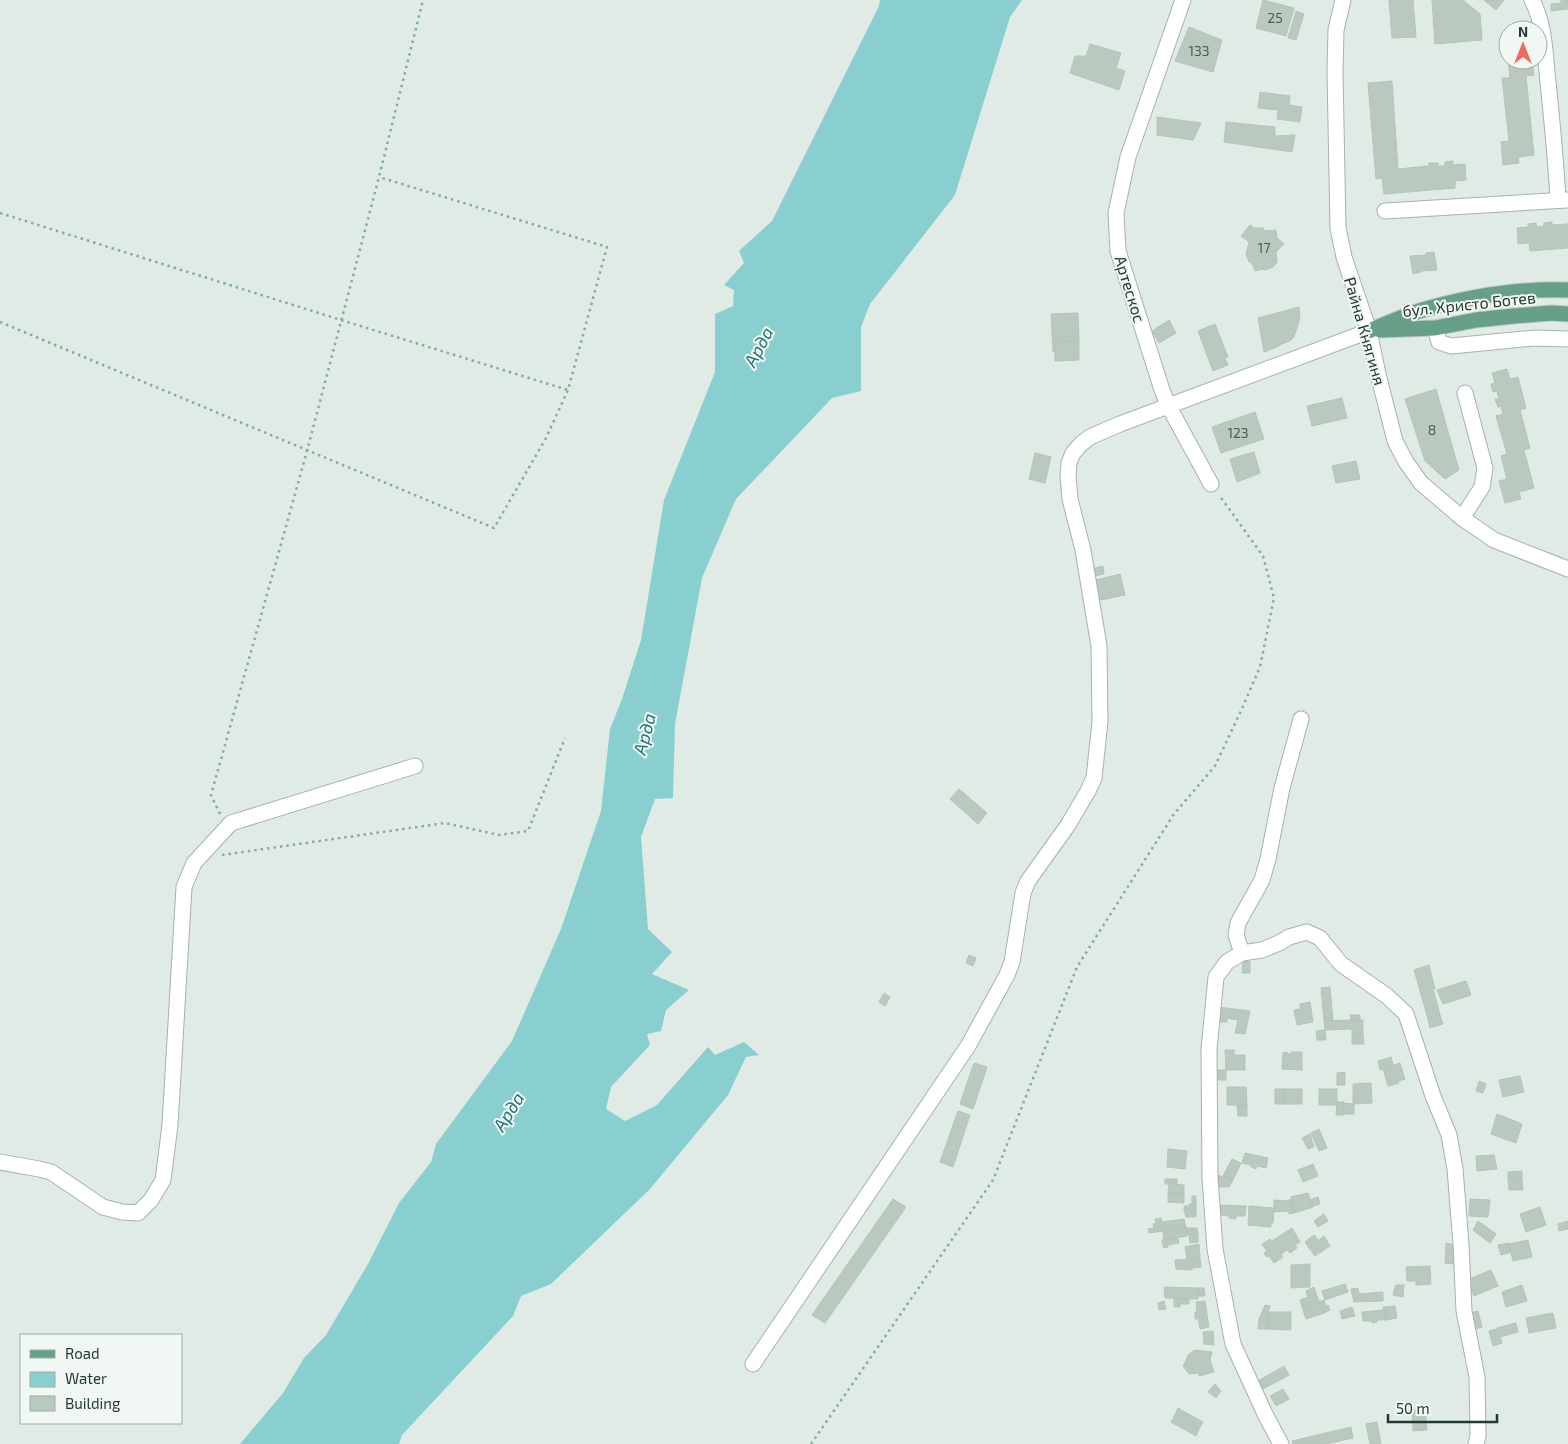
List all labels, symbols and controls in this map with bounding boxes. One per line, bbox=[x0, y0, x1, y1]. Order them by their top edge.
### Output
house number: 25 bbox=[1267, 9, 1283, 26]
north arrow bbox=[1498, 20, 1548, 70]
text: N bbox=[1518, 23, 1528, 40]
house number: 133 bbox=[1188, 42, 1210, 59]
house number: 17 bbox=[1258, 239, 1270, 256]
street label: Артескос bbox=[1111, 253, 1150, 325]
street label: Райна Княгиня bbox=[1341, 275, 1390, 387]
street label: бул. Христо Ботев bbox=[1401, 287, 1537, 321]
water label: Арда bbox=[738, 323, 778, 371]
house number: 8 bbox=[1428, 421, 1436, 438]
house number: 123 bbox=[1227, 424, 1249, 441]
water label: Арда bbox=[628, 711, 660, 758]
water label: Арда bbox=[487, 1088, 529, 1136]
legend bbox=[20, 1334, 182, 1424]
text: Road bbox=[65, 1344, 100, 1362]
text: Water bbox=[65, 1369, 107, 1387]
scale bar bbox=[1388, 1392, 1497, 1424]
text: Building bbox=[65, 1394, 121, 1412]
text: 50 m bbox=[1396, 1399, 1430, 1417]

